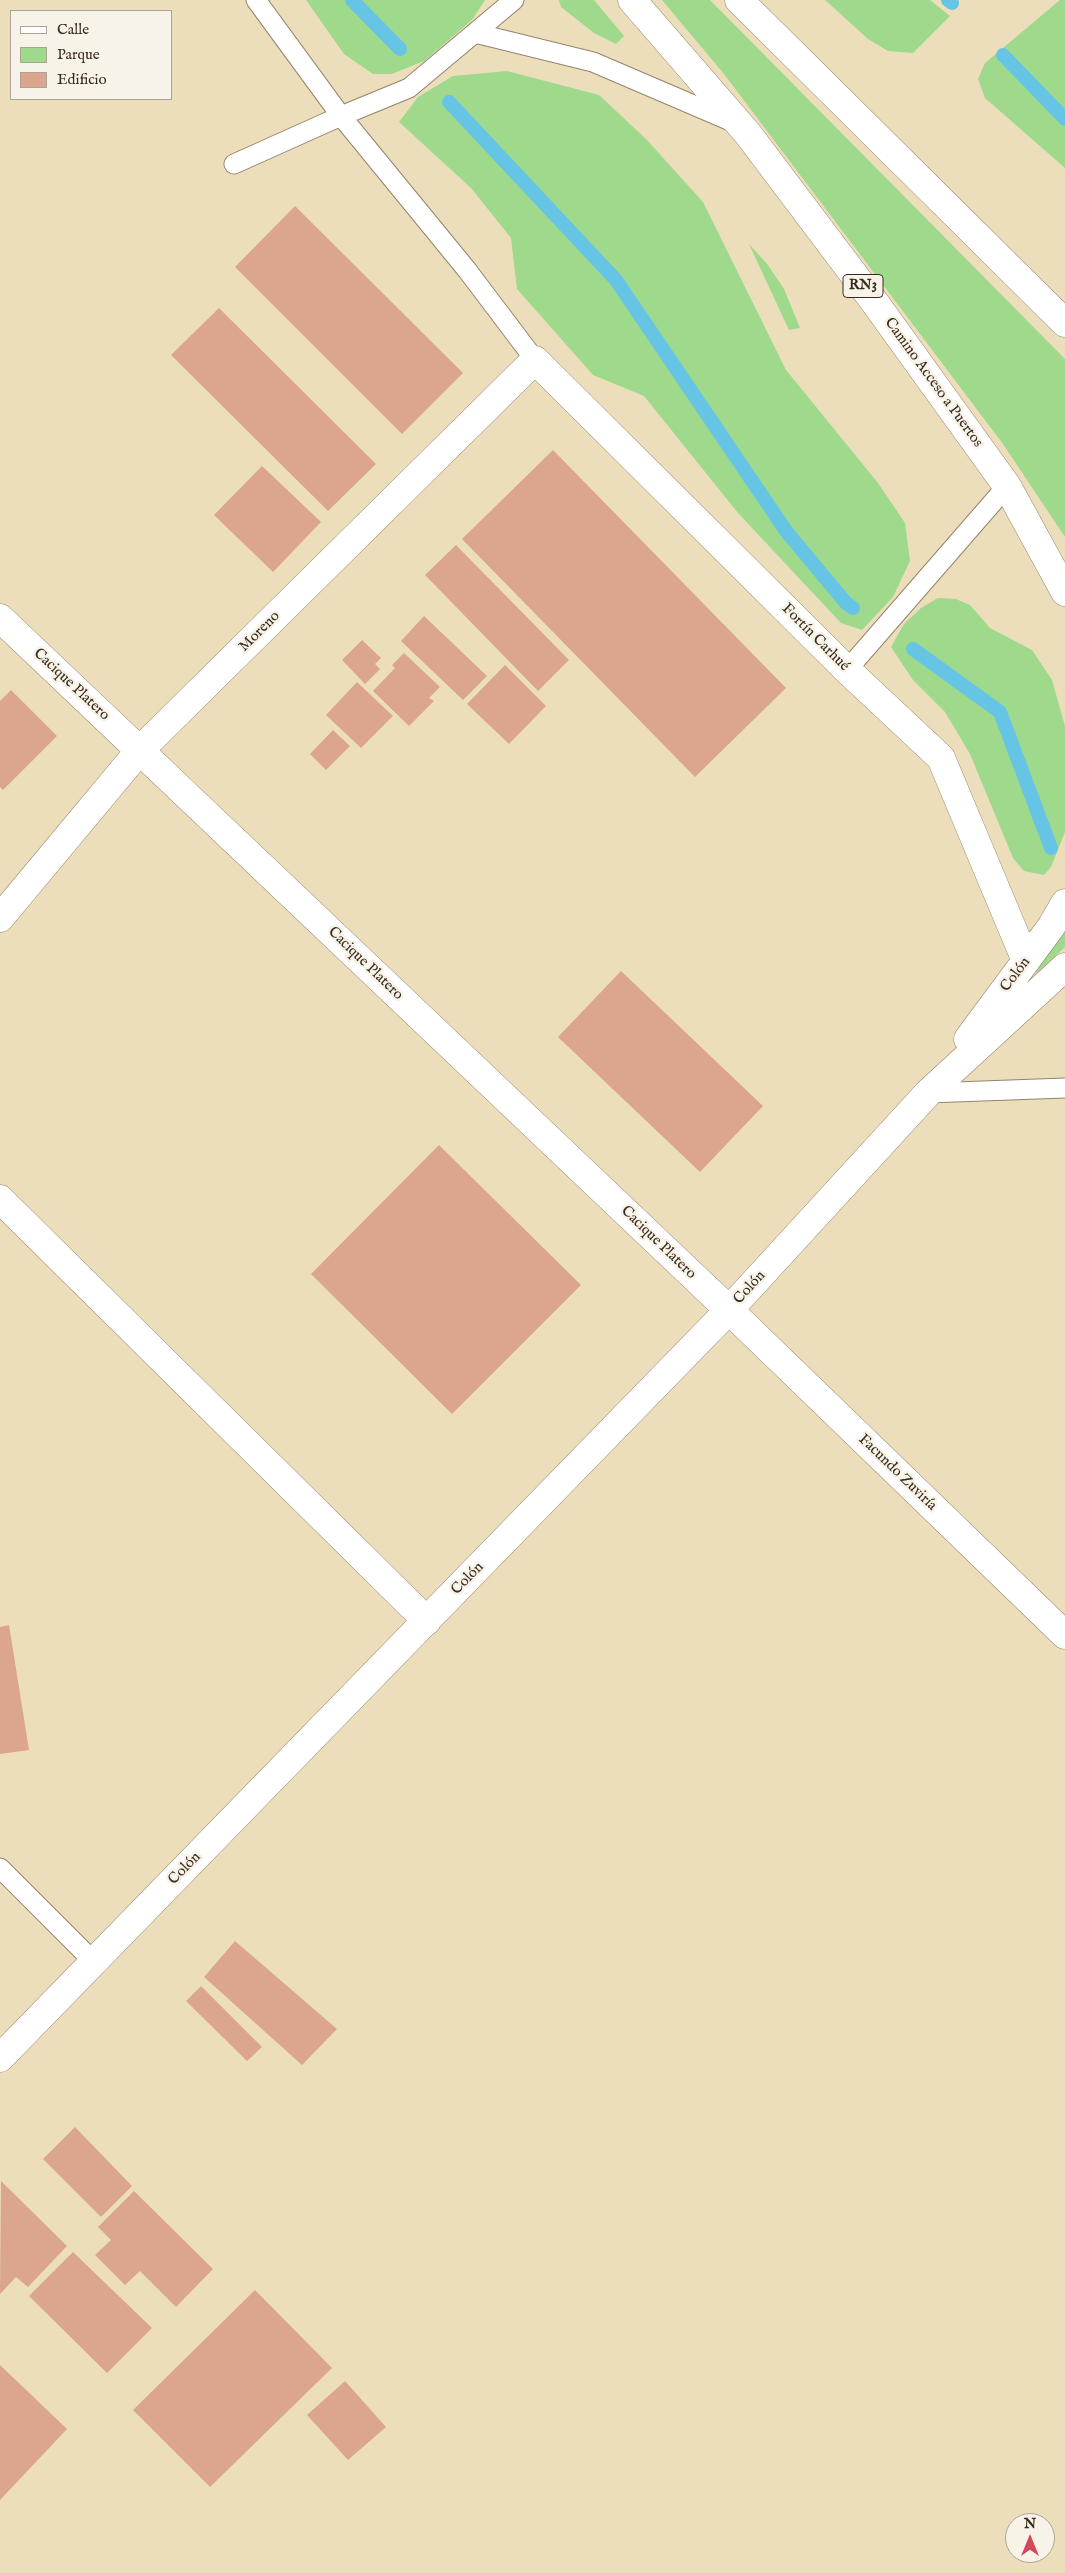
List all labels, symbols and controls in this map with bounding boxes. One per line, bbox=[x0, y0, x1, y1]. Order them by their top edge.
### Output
legend bbox=[10, 10, 172, 100]
text: Calle bbox=[57, 20, 89, 39]
text: Parque bbox=[57, 45, 100, 64]
text: Edificio bbox=[57, 70, 107, 89]
road number: RN3 bbox=[843, 274, 883, 298]
street label: Camino Acceso a Puertos bbox=[880, 315, 986, 451]
street label: Fortín Carhué bbox=[777, 600, 853, 676]
street label: Moreno bbox=[236, 608, 284, 656]
street label: Cacique Platero bbox=[29, 645, 113, 725]
street label: Cacique Platero bbox=[324, 924, 406, 1004]
street label: Colón bbox=[997, 954, 1035, 996]
street label: Cacique Platero bbox=[617, 1203, 699, 1283]
street label: Colón bbox=[730, 1268, 770, 1308]
street label: Facundo Zuviría bbox=[854, 1431, 940, 1515]
street label: Colón bbox=[448, 1559, 488, 1599]
street label: Colón bbox=[165, 1849, 205, 1889]
north arrow bbox=[1005, 2513, 1055, 2563]
text: N bbox=[1024, 2515, 1036, 2533]

